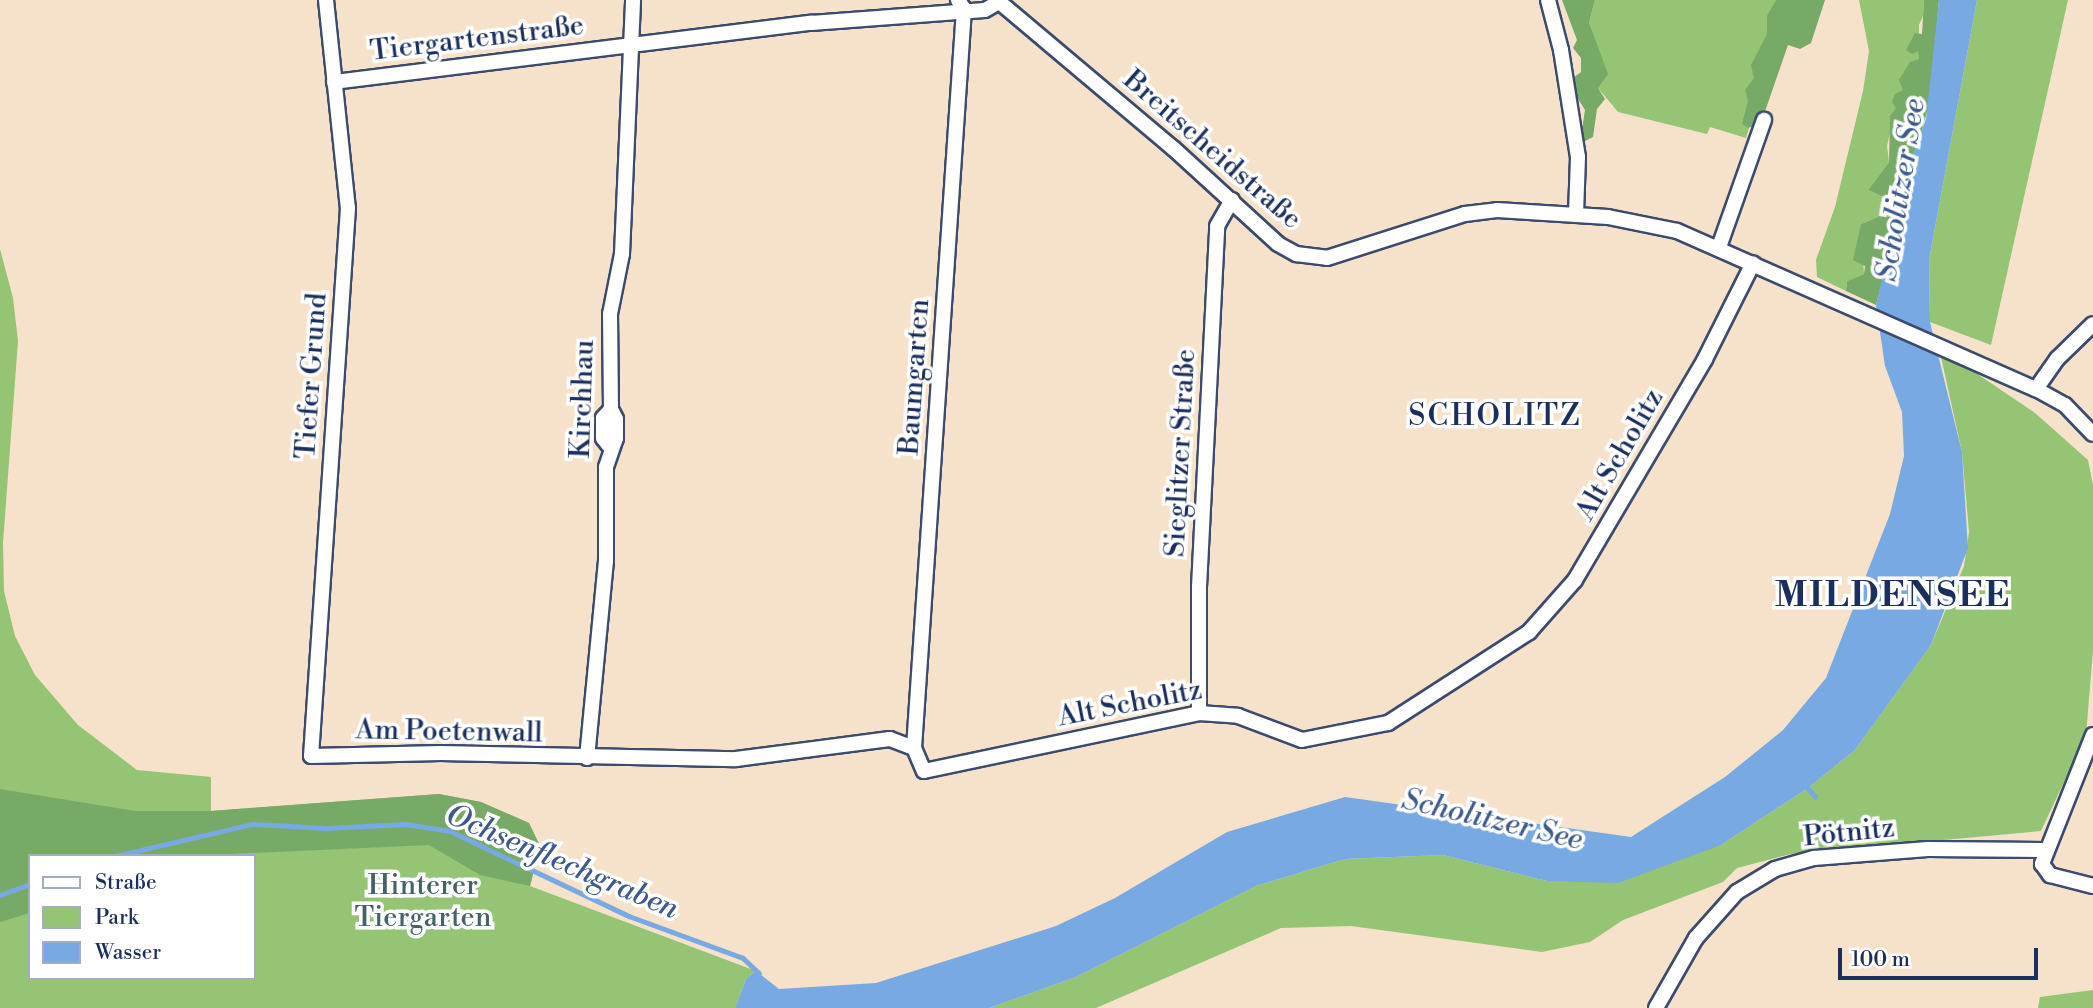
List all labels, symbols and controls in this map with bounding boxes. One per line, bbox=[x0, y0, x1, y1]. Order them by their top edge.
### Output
street label: Tiergartenstraße bbox=[368, 9, 586, 69]
street label: Breitscheidstraße bbox=[1116, 63, 1308, 237]
water label: Scholitzer See bbox=[1869, 96, 1933, 284]
street label: Tiefer Grund bbox=[289, 292, 335, 460]
street label: Baumgarten bbox=[893, 298, 937, 456]
street label: Kirchhau bbox=[564, 339, 602, 459]
street label: Sieglitzer Straße bbox=[1159, 348, 1203, 558]
street label: Alt Scholitz bbox=[1569, 383, 1671, 527]
district label: SCHOLITZ bbox=[1409, 398, 1581, 434]
district label: MILDENSEE bbox=[1776, 575, 2010, 617]
street label: Alt Scholitz bbox=[1055, 674, 1205, 734]
street label: Am Poetenwall bbox=[355, 714, 543, 750]
water label: Scholitzer See bbox=[1398, 782, 1586, 858]
water label: Ochsenflechgraben bbox=[440, 797, 684, 927]
street label: Pötnitz bbox=[1802, 812, 1896, 854]
legend bbox=[28, 854, 256, 980]
park label: Hinterer Tiergarten bbox=[355, 869, 491, 935]
text: Straße bbox=[95, 870, 157, 896]
text: Park bbox=[95, 905, 139, 931]
scale bar bbox=[1841, 934, 2040, 978]
text: Wasser bbox=[95, 940, 161, 966]
text: 100 m bbox=[1851, 947, 1910, 973]

